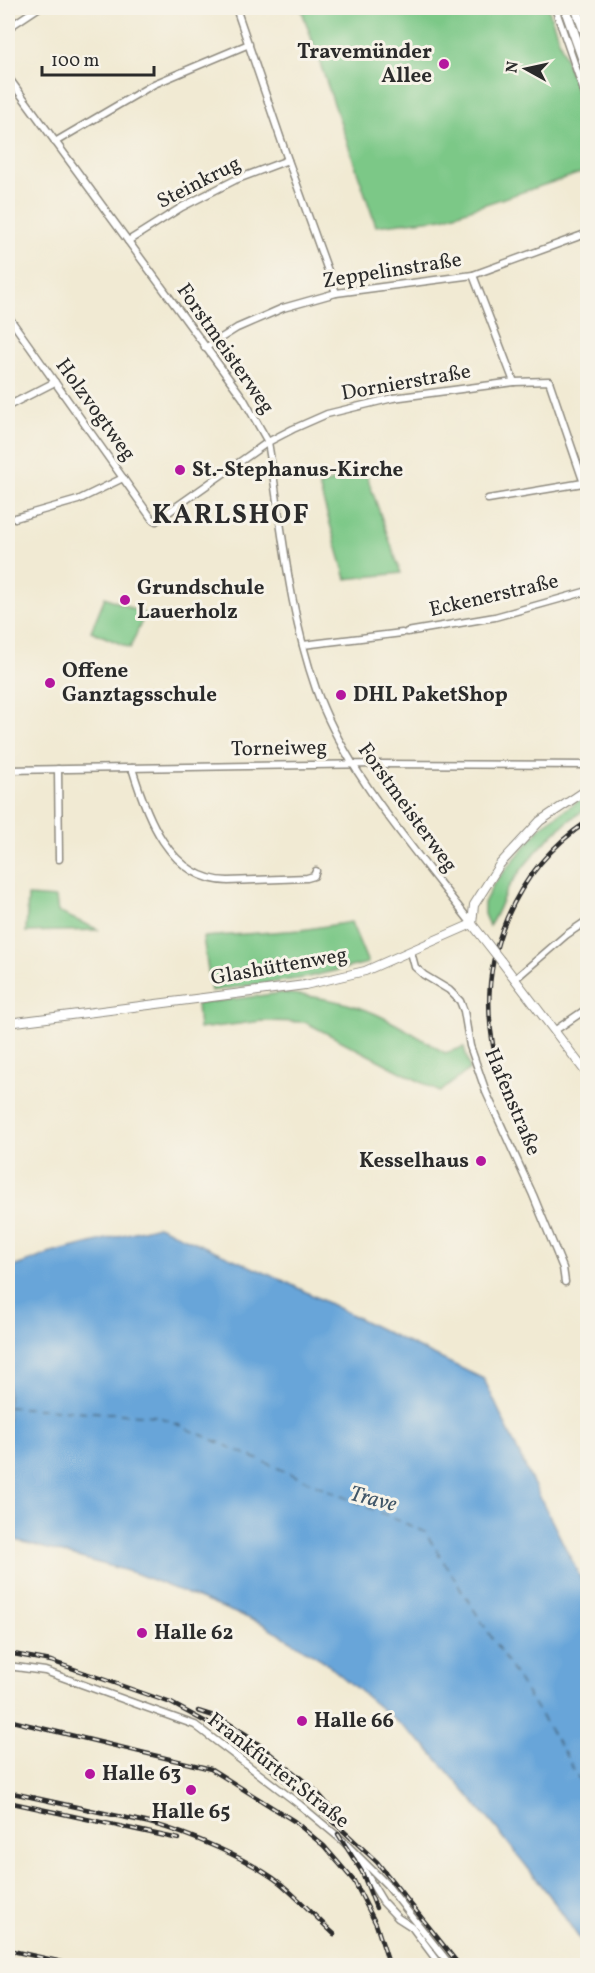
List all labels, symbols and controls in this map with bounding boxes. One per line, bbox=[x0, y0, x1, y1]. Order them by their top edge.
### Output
place label: Travemünder Allee bbox=[297, 38, 432, 91]
scale bar bbox=[42, 39, 154, 77]
north arrow bbox=[496, 39, 556, 99]
text: 100 m bbox=[51, 49, 100, 74]
marker: Travemünder Allee bbox=[437, 57, 451, 71]
text: N bbox=[501, 60, 525, 74]
street label: Steinkrug bbox=[152, 150, 246, 216]
street label: Zeppelinstraße bbox=[320, 246, 464, 296]
street label: Forstmeisterweg bbox=[169, 278, 281, 420]
street label: Holzvogtweg bbox=[48, 353, 142, 467]
street label: Dornierstraße bbox=[339, 357, 473, 409]
place label: St.-Stephanus-Kirche bbox=[192, 456, 403, 485]
marker: St.-Stephanus-Kirche bbox=[173, 463, 187, 477]
district label: KARLSHOF bbox=[152, 497, 310, 535]
street label: Eckenerstraße bbox=[426, 567, 562, 625]
place label: Grundschule Lauerholz bbox=[137, 574, 264, 627]
marker: Grundschule Lauerholz bbox=[118, 593, 132, 607]
place label: Offene Ganztagsschule bbox=[62, 657, 217, 710]
marker: Offene Ganztagsschule bbox=[43, 676, 57, 690]
place label: DHL PaketShop bbox=[353, 681, 508, 710]
marker: DHL PaketShop bbox=[334, 688, 348, 702]
street label: Torneiweg bbox=[231, 734, 327, 764]
street label: Forstmeisterweg bbox=[350, 737, 464, 879]
street label: Glashüttenweg bbox=[208, 941, 350, 993]
street label: Hafenstraße bbox=[476, 1044, 548, 1160]
place label: Kesselhaus bbox=[359, 1147, 469, 1176]
marker: Kesselhaus bbox=[474, 1154, 488, 1168]
water label: Trave bbox=[346, 1479, 400, 1521]
place label: Halle 62 bbox=[154, 1619, 234, 1648]
marker: Halle 62 bbox=[135, 1626, 149, 1640]
street label: Frankfurter Straße bbox=[201, 1706, 355, 1836]
place label: Halle 66 bbox=[314, 1707, 394, 1736]
marker: Halle 66 bbox=[295, 1714, 309, 1728]
place label: Halle 63 bbox=[102, 1760, 181, 1789]
marker: Halle 63 bbox=[83, 1767, 97, 1781]
marker: Halle 65 bbox=[184, 1783, 198, 1797]
place label: Halle 65 bbox=[152, 1798, 230, 1827]

